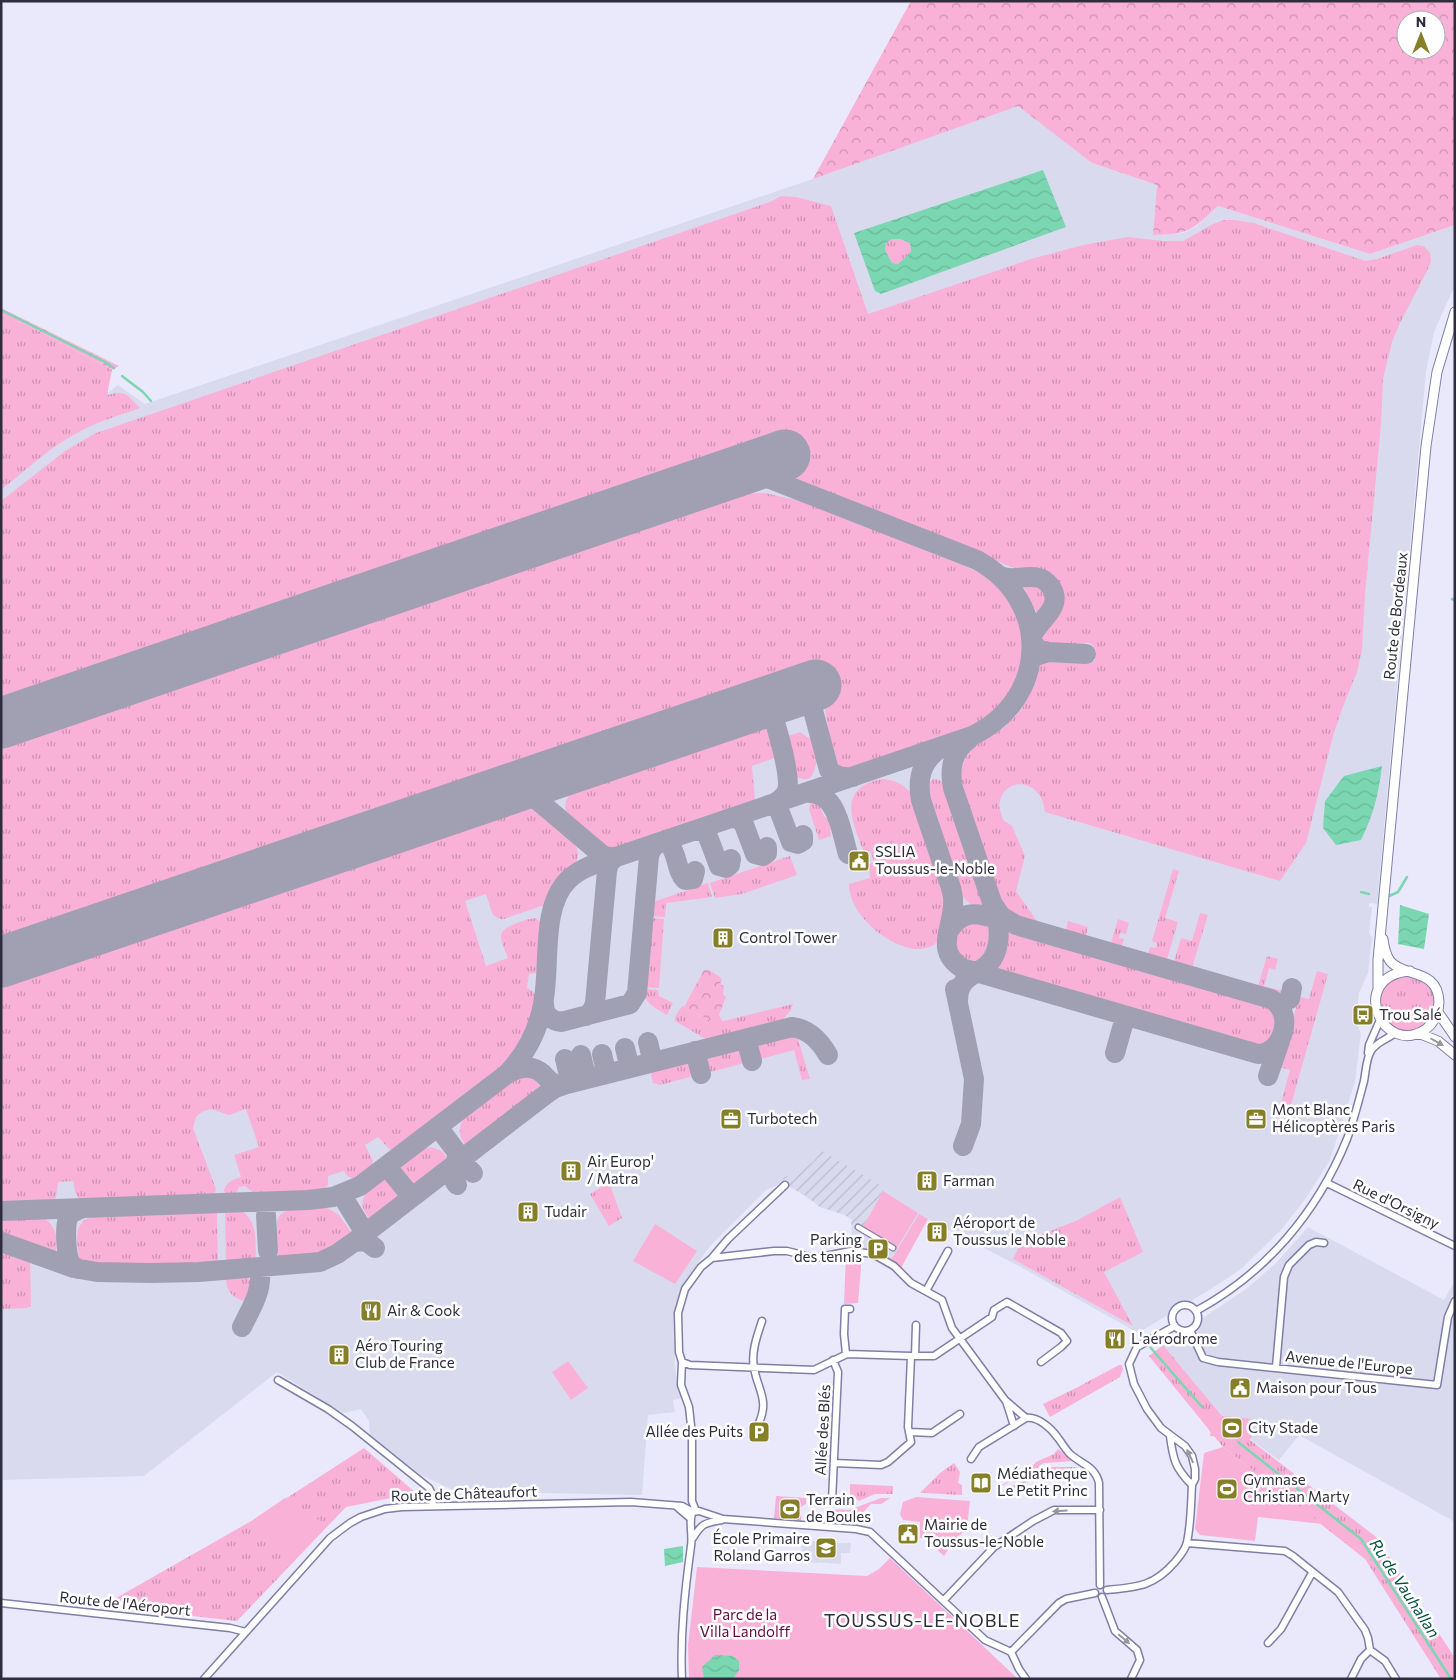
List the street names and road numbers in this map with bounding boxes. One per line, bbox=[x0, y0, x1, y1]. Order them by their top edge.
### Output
street label: Route de Bordeaux bbox=[1379, 551, 1411, 681]
street label: Rue d'Orsigny bbox=[1350, 1174, 1443, 1232]
street label: Avenue de l'Europe bbox=[1285, 1346, 1414, 1378]
street label: Allée des Blés bbox=[811, 1384, 833, 1476]
street label: Route de Châteaufort bbox=[390, 1481, 538, 1505]
street label: Route de l'Aéroport bbox=[59, 1587, 192, 1619]

